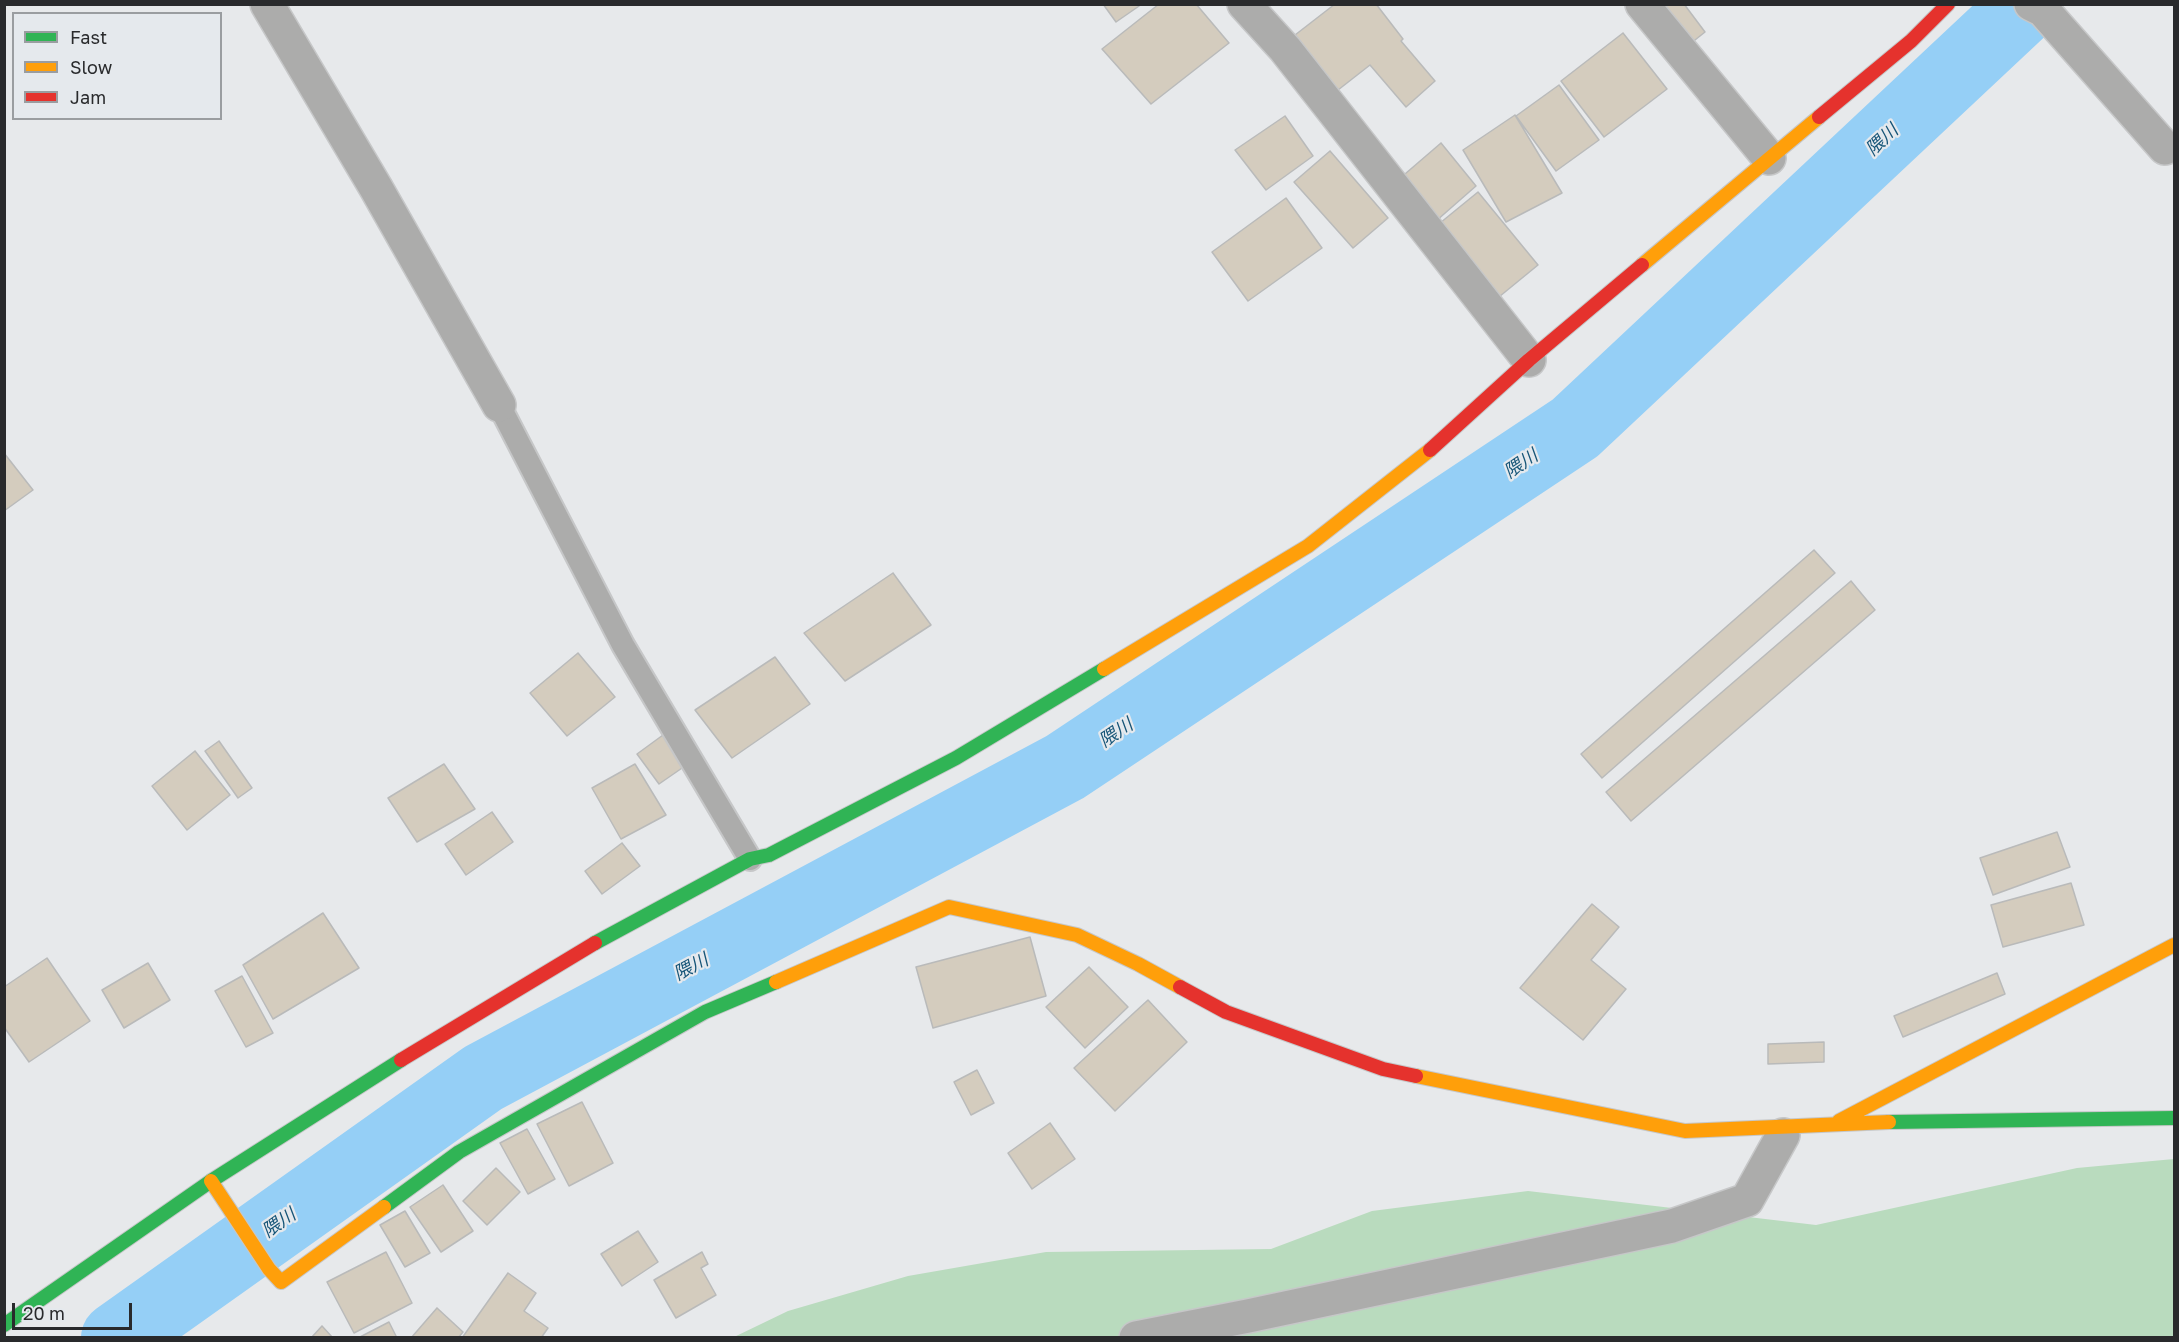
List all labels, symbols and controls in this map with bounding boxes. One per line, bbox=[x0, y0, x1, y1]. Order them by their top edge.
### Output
legend bbox=[12, 12, 222, 120]
text: Fast bbox=[70, 26, 107, 48]
text: Slow bbox=[70, 56, 112, 78]
text: Jam bbox=[70, 86, 106, 108]
water label: 隈川 bbox=[1861, 120, 1903, 160]
water label: 隈川 bbox=[1500, 445, 1542, 483]
water label: 隈川 bbox=[1095, 714, 1137, 752]
water label: 隈川 bbox=[670, 949, 712, 985]
water label: 隈川 bbox=[258, 1204, 300, 1242]
scale bar bbox=[15, 1291, 135, 1329]
text: 20 m bbox=[23, 1302, 65, 1324]

